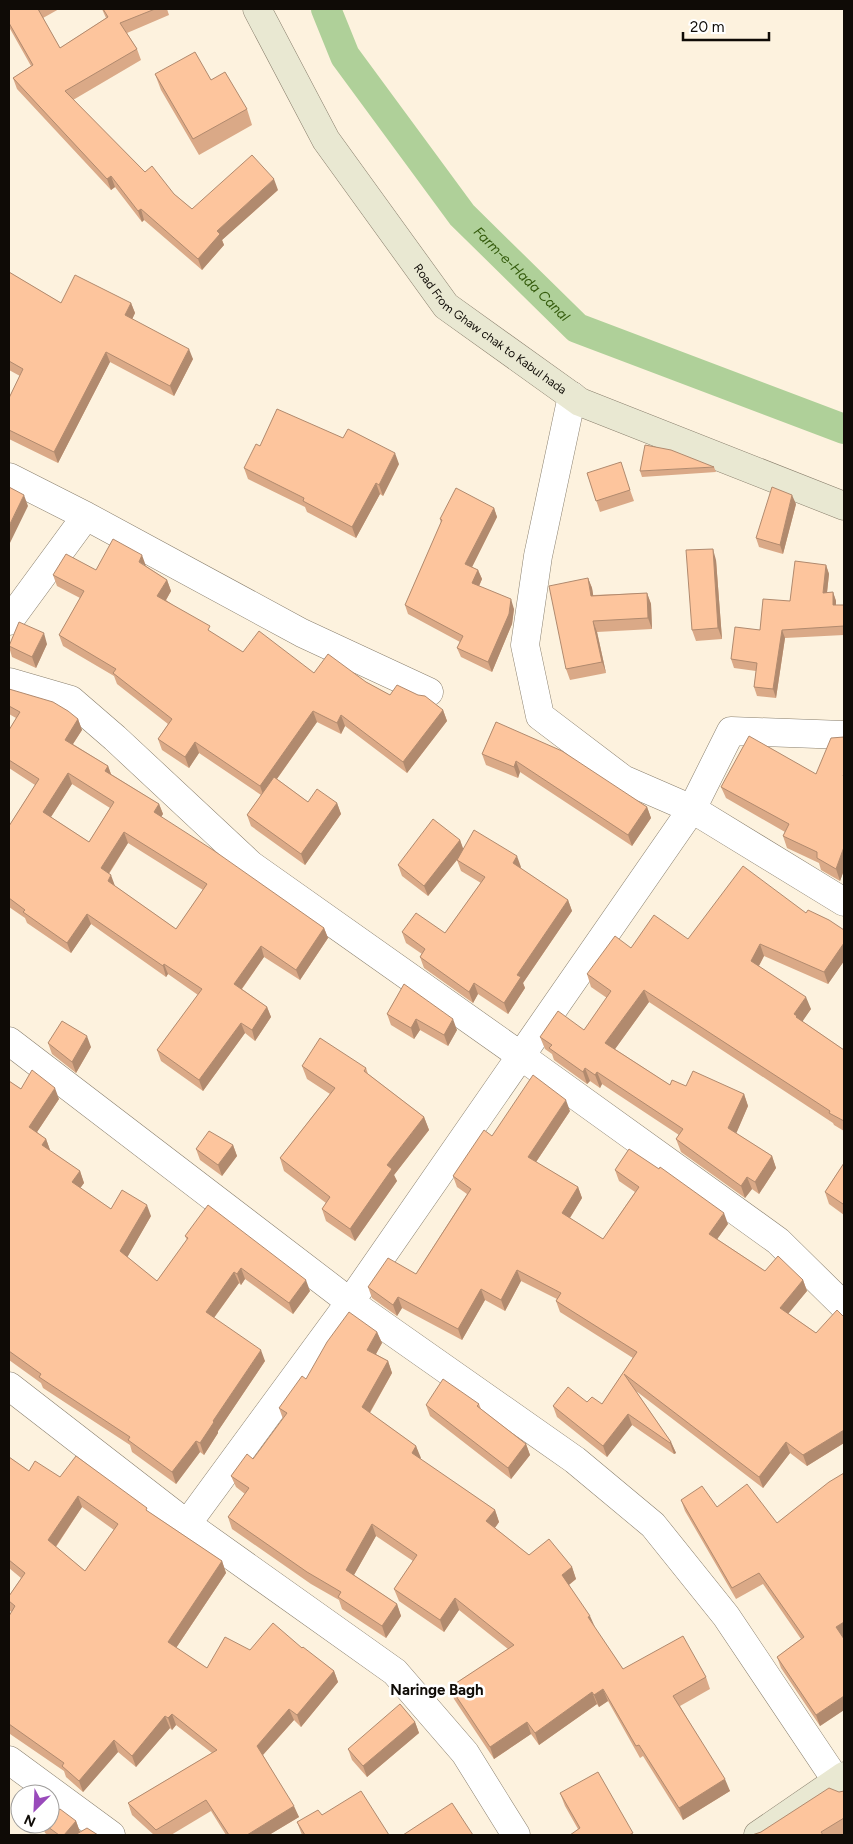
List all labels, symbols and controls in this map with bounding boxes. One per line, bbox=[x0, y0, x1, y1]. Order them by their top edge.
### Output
scale bar bbox=[683, 10, 769, 42]
text: 20 m bbox=[690, 18, 724, 36]
water label: Farm-e-Hada Canal bbox=[470, 223, 574, 325]
street label: Road From Ghaw chak to Kabul hada bbox=[411, 261, 569, 397]
district label: Naringe Bagh bbox=[390, 1681, 484, 1699]
north arrow bbox=[10, 1784, 60, 1834]
text: N bbox=[22, 1810, 38, 1830]

